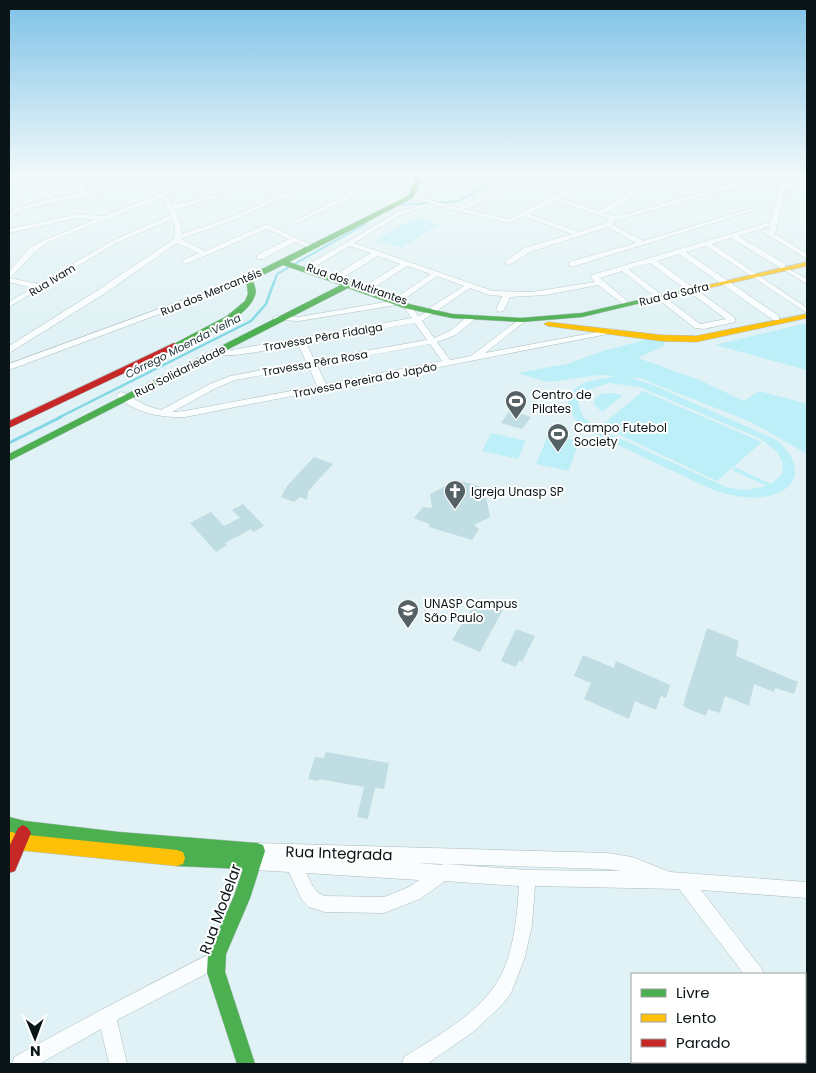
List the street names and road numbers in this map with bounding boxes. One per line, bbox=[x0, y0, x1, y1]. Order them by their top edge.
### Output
street label: Rua dos Mutirantes bbox=[304, 259, 410, 309]
street label: Rua Ivam bbox=[26, 260, 78, 300]
street label: Rua dos Mercantéis bbox=[158, 264, 264, 320]
street label: Rua da Safra bbox=[638, 278, 710, 310]
street label: Travessa Pêra Fidalga bbox=[262, 319, 384, 355]
street label: Rua Solidariedade bbox=[132, 341, 229, 401]
street label: Travessa Pêra Rosa bbox=[261, 346, 369, 380]
street label: Travessa Pereira do Japão bbox=[292, 358, 438, 402]
street label: Rua Integrada bbox=[285, 841, 393, 865]
street label: Rua Modelar bbox=[194, 861, 246, 957]

